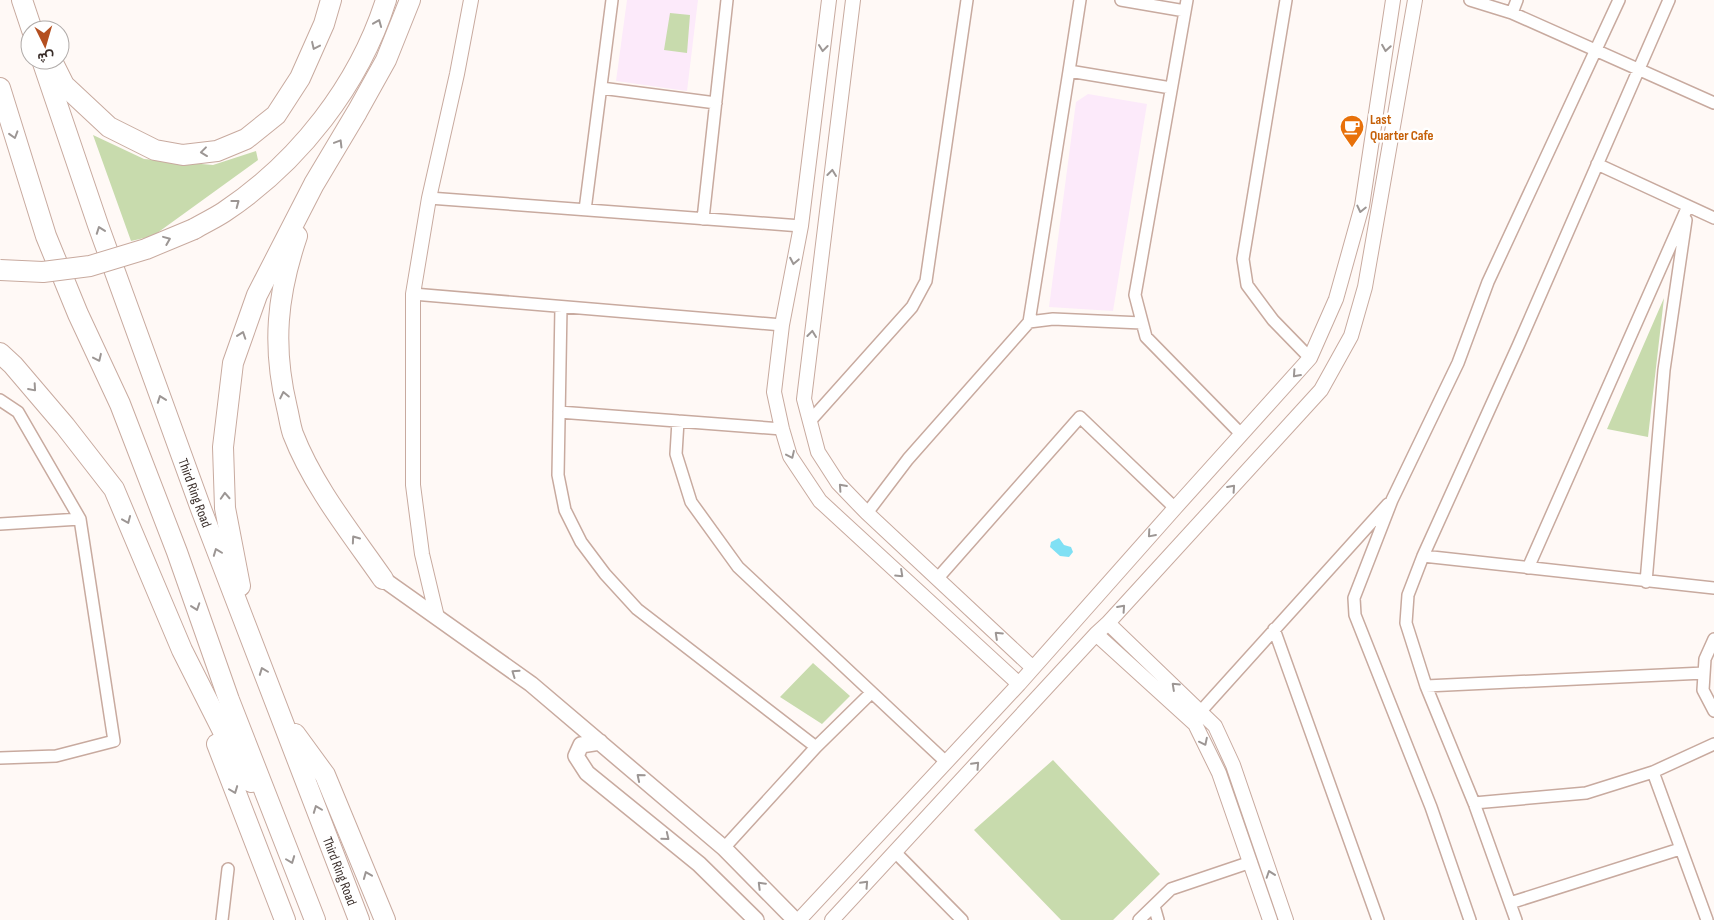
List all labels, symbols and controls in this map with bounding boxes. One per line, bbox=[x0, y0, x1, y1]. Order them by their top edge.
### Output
one-way arrow bbox=[371, 19, 382, 28]
north arrow bbox=[20, 20, 70, 70]
one-way arrow bbox=[310, 41, 321, 50]
one-way arrow bbox=[818, 44, 828, 53]
one-way arrow bbox=[1381, 44, 1391, 53]
text: ش bbox=[37, 48, 55, 67]
place label: Last Quarter Cafe bbox=[1370, 111, 1434, 144]
cafe icon: Last Quarter Cafe bbox=[1339, 114, 1365, 148]
one-way arrow bbox=[9, 130, 19, 138]
one-way arrow bbox=[333, 139, 343, 148]
one-way arrow bbox=[199, 146, 207, 157]
one-way arrow bbox=[826, 169, 837, 177]
one-way arrow bbox=[230, 201, 239, 209]
one-way arrow bbox=[1356, 204, 1366, 213]
one-way arrow bbox=[96, 226, 106, 235]
one-way arrow bbox=[162, 236, 170, 246]
one-way arrow bbox=[789, 257, 800, 266]
one-way arrow bbox=[806, 330, 817, 338]
one-way arrow bbox=[236, 332, 246, 340]
one-way arrow bbox=[92, 353, 102, 362]
one-way arrow bbox=[1293, 369, 1302, 378]
one-way arrow bbox=[27, 383, 36, 392]
one-way arrow bbox=[279, 390, 289, 399]
one-way arrow bbox=[157, 396, 167, 404]
one-way arrow bbox=[784, 450, 795, 459]
street label: Third Ring Road bbox=[175, 456, 216, 530]
one-way arrow bbox=[839, 483, 848, 492]
one-way arrow bbox=[1226, 484, 1235, 493]
one-way arrow bbox=[219, 491, 230, 499]
one-way arrow bbox=[121, 515, 132, 524]
one-way arrow bbox=[1148, 528, 1157, 537]
one-way arrow bbox=[352, 535, 361, 545]
one-way arrow bbox=[213, 548, 224, 557]
one-way arrow bbox=[894, 568, 903, 577]
one-way arrow bbox=[190, 603, 200, 611]
one-way arrow bbox=[1116, 604, 1125, 613]
one-way arrow bbox=[994, 632, 1003, 641]
one-way arrow bbox=[259, 667, 269, 676]
one-way arrow bbox=[511, 670, 521, 679]
one-way arrow bbox=[1171, 683, 1180, 692]
one-way arrow bbox=[1198, 737, 1208, 746]
one-way arrow bbox=[970, 761, 979, 770]
one-way arrow bbox=[637, 774, 646, 782]
one-way arrow bbox=[228, 785, 238, 794]
one-way arrow bbox=[312, 805, 323, 814]
one-way arrow bbox=[661, 832, 670, 841]
street label: Third Ring Road bbox=[319, 834, 361, 908]
one-way arrow bbox=[285, 855, 296, 864]
one-way arrow bbox=[1266, 870, 1276, 879]
one-way arrow bbox=[362, 871, 373, 880]
one-way arrow bbox=[859, 881, 868, 890]
one-way arrow bbox=[758, 882, 767, 891]

